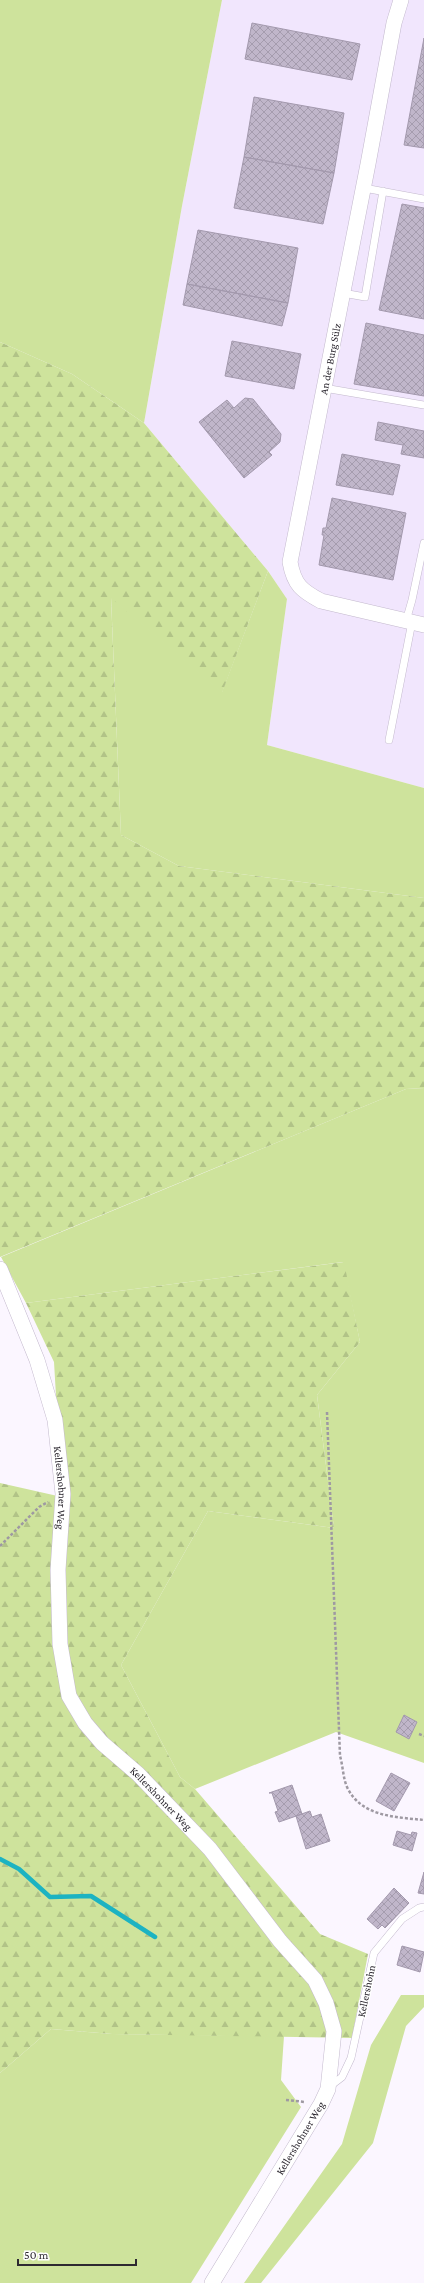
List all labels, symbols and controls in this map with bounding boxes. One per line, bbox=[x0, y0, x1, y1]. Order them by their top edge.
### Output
street label: An der Burg Sülz bbox=[317, 322, 344, 396]
street label: Kellershohner Weg bbox=[52, 1445, 69, 1531]
street label: Kellershohner Weg bbox=[128, 1764, 195, 1834]
street label: Kellershohn bbox=[355, 1964, 377, 2018]
street label: Kellershohner Weg bbox=[273, 2099, 328, 2177]
scale bar bbox=[18, 2241, 136, 2267]
text: 50 m bbox=[24, 2248, 49, 2262]

